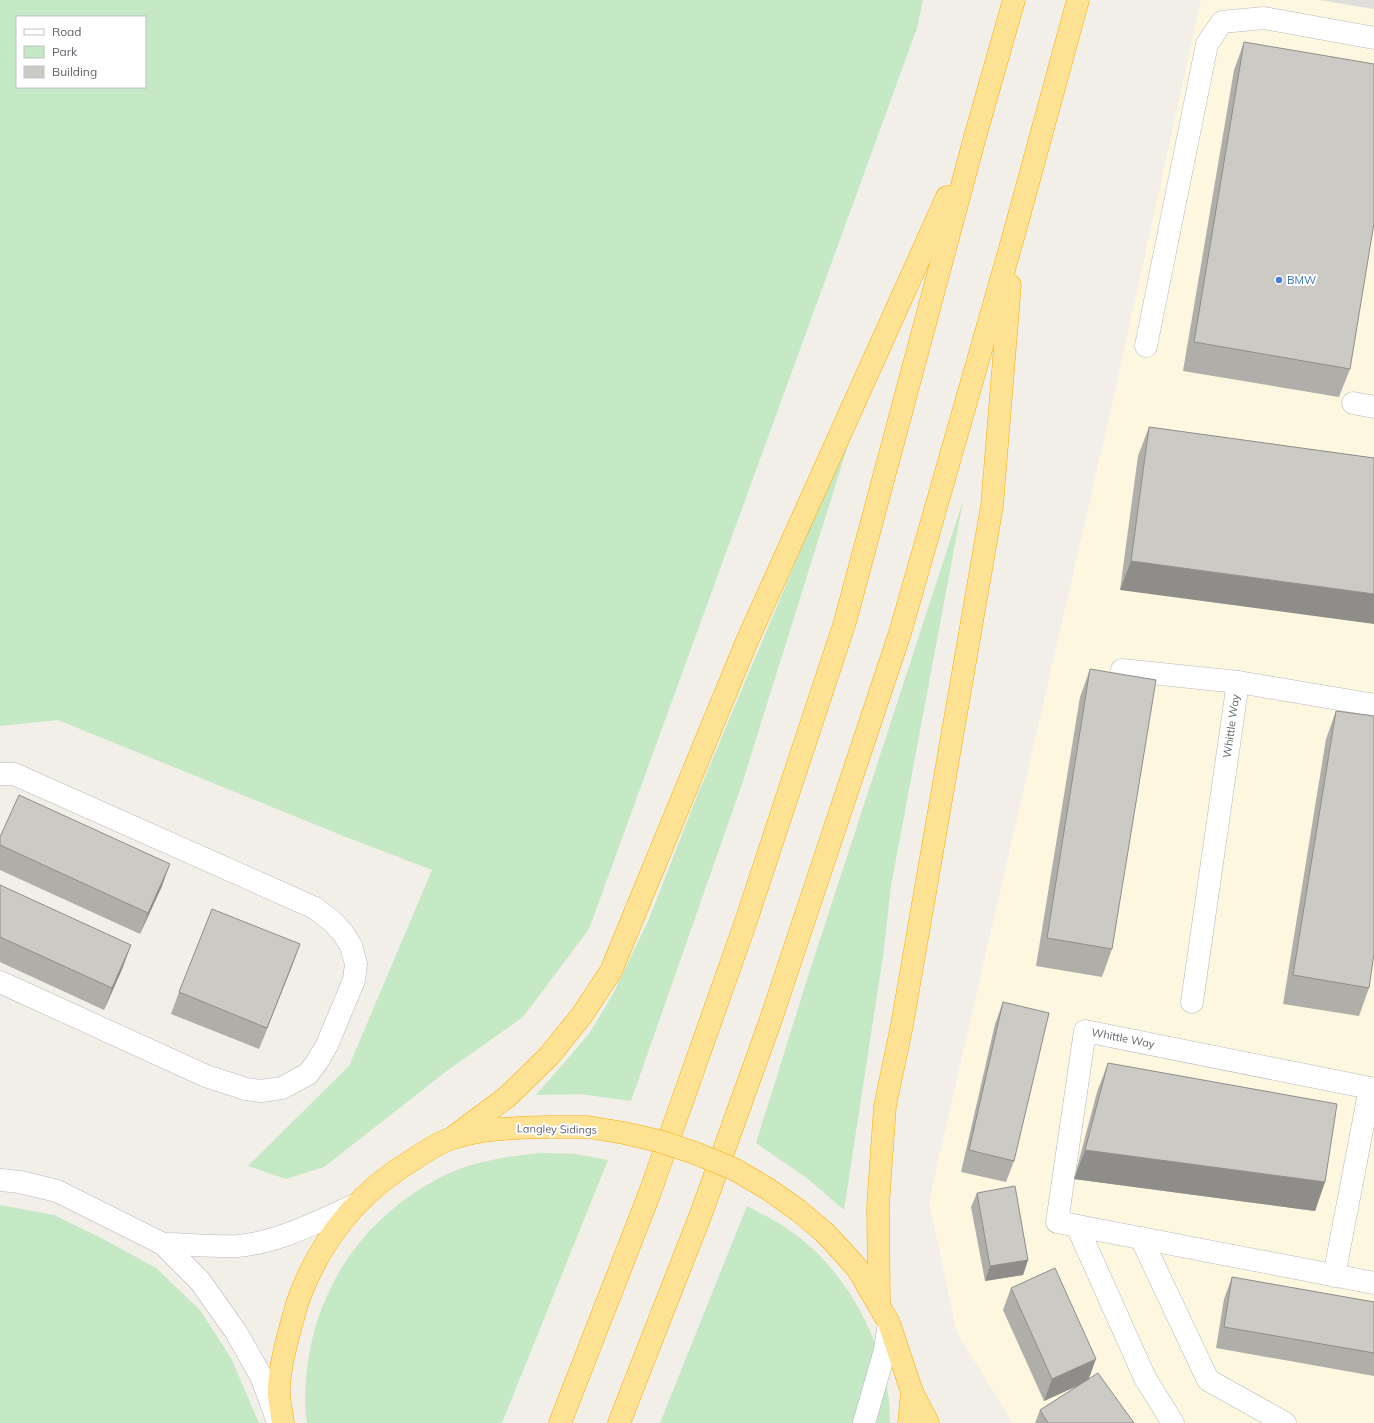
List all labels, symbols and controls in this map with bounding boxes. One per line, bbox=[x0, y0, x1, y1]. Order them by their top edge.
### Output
legend bbox=[16, 16, 146, 88]
text: Road bbox=[52, 24, 81, 39]
text: Park bbox=[52, 44, 78, 59]
text: Building bbox=[52, 64, 97, 79]
place label: BMW bbox=[1287, 273, 1316, 287]
marker: BMW bbox=[1274, 275, 1284, 285]
street label: Whittle Way bbox=[1220, 693, 1242, 759]
street label: Whittle Way bbox=[1090, 1025, 1156, 1051]
street label: Langley Sidings bbox=[517, 1121, 597, 1137]

